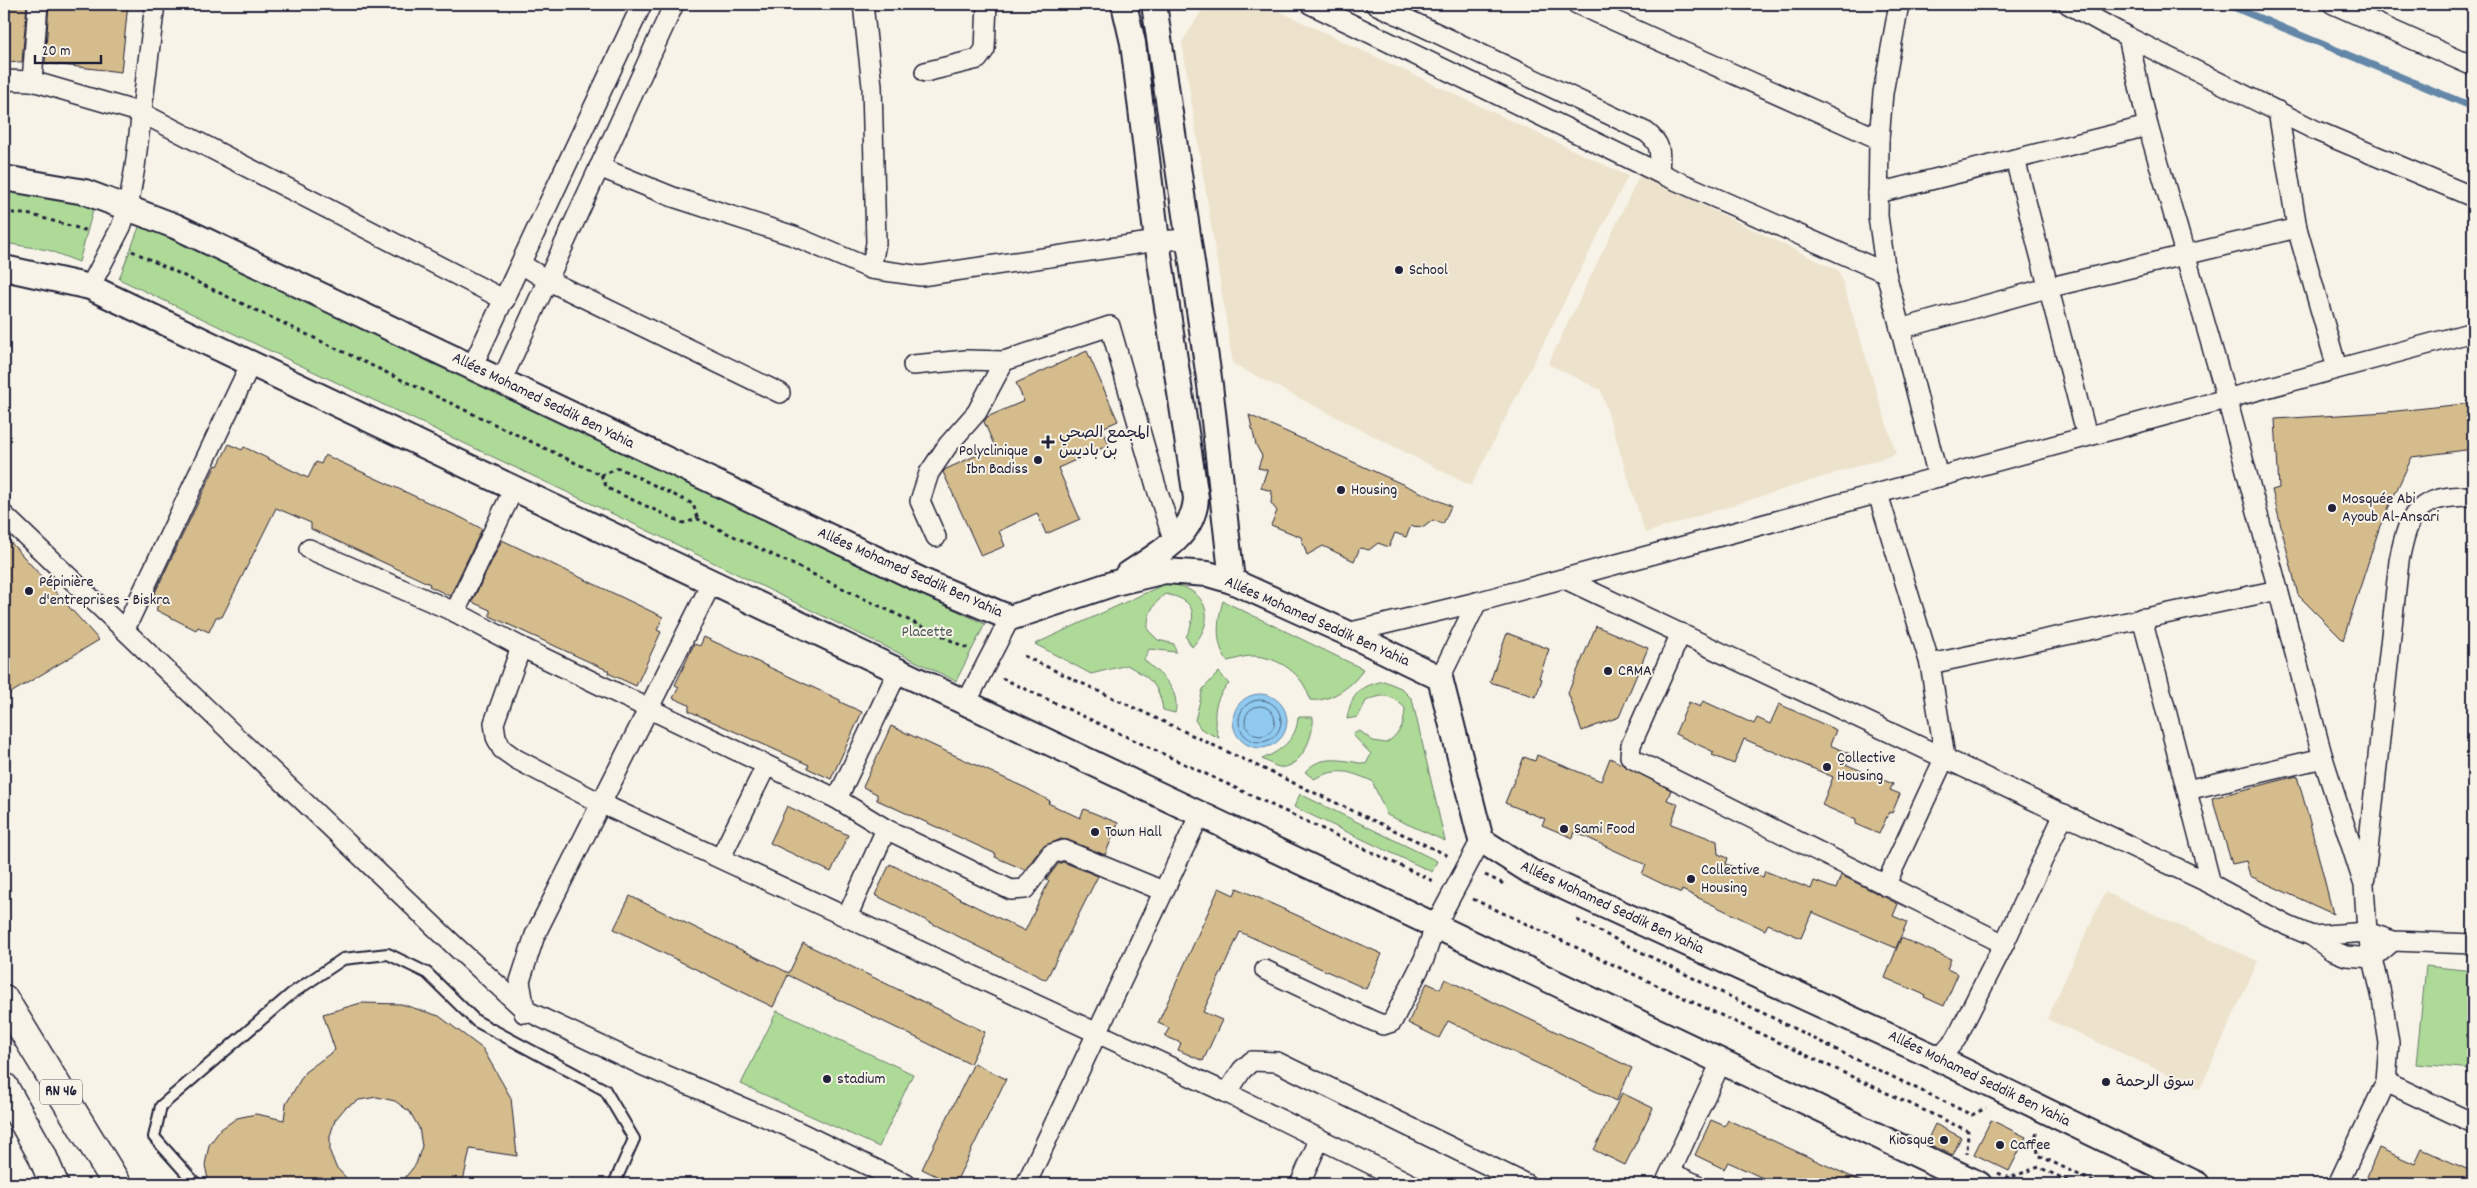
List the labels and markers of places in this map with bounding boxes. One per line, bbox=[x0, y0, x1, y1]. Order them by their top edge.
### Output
place label: School bbox=[1409, 259, 1448, 282]
marker: School bbox=[1393, 264, 1405, 276]
place label: المجمع الصحي بن باديس bbox=[1059, 422, 1150, 463]
marker: المجمع الصحي بن باديس bbox=[1041, 435, 1055, 449]
place label: Polyclinique Ibn Badiss bbox=[959, 440, 1028, 481]
marker: Polyclinique Ibn Badiss bbox=[1032, 454, 1044, 466]
place label: Housing bbox=[1351, 479, 1397, 502]
marker: Housing bbox=[1335, 484, 1347, 496]
place label: Mosquée Abi Ayoub Al-Ansari bbox=[2342, 488, 2439, 529]
marker: Mosquée Abi Ayoub Al-Ansari bbox=[2326, 502, 2338, 514]
place label: Pépinière d'entreprises - Biskra bbox=[39, 571, 170, 612]
marker: Pépinière d'entreprises - Biskra bbox=[23, 585, 35, 597]
place label: CRMA bbox=[1618, 660, 1652, 683]
marker: CRMA bbox=[1602, 665, 1614, 677]
place label: ِCollective Housing bbox=[1837, 747, 1896, 788]
marker: ِCollective Housing bbox=[1821, 761, 1833, 773]
place label: Sami Food bbox=[1574, 818, 1635, 841]
place label: Town Hall bbox=[1105, 821, 1162, 844]
marker: Sami Food bbox=[1558, 823, 1570, 835]
marker: Town Hall bbox=[1089, 826, 1101, 838]
place label: Collective Housing bbox=[1701, 859, 1760, 900]
marker: Collective Housing bbox=[1685, 873, 1697, 885]
place label: stadium bbox=[837, 1068, 885, 1091]
place label: سوق الرحمة bbox=[2116, 1071, 2194, 1094]
marker: stadium bbox=[821, 1073, 833, 1085]
marker: سوق الرحمة bbox=[2100, 1076, 2112, 1088]
place label: Kiosque bbox=[1889, 1129, 1934, 1152]
marker: Kiosque bbox=[1938, 1134, 1950, 1146]
place label: Caffee bbox=[2010, 1134, 2050, 1157]
marker: Caffee bbox=[1994, 1139, 2006, 1151]

